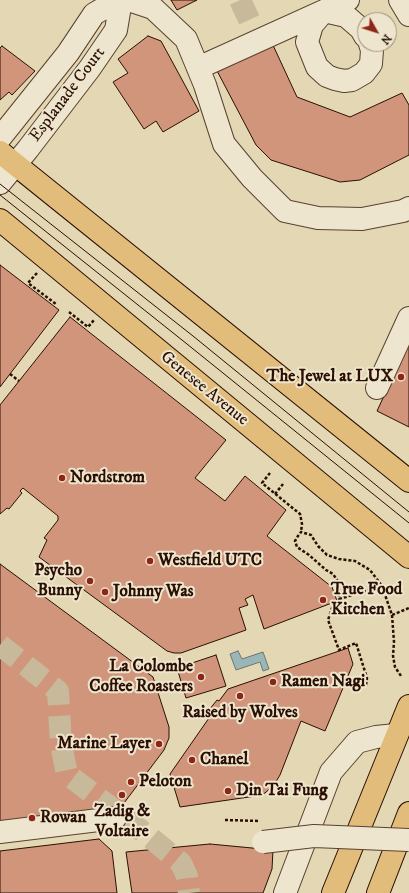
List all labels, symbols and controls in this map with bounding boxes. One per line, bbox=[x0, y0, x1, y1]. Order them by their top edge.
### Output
north arrow bbox=[357, 12, 397, 52]
text: N bbox=[377, 31, 394, 47]
street label: Esplanade Court bbox=[26, 44, 110, 146]
street label: Genesee Avenue bbox=[156, 347, 252, 431]
place label: The Jewel at LUX bbox=[267, 367, 393, 387]
marker: The Jewel at LUX bbox=[396, 372, 406, 382]
place label: Nordstrom bbox=[70, 468, 145, 488]
marker: Nordstrom bbox=[57, 473, 67, 483]
place label: Westfield UTC bbox=[158, 551, 262, 571]
marker: Westfield UTC bbox=[145, 556, 155, 566]
place label: Psycho Bunny bbox=[34, 561, 82, 601]
marker: Psycho Bunny bbox=[85, 576, 95, 586]
place label: True Food Kitchen bbox=[331, 580, 402, 620]
place label: Johnny Was bbox=[113, 582, 193, 602]
marker: Johnny Was bbox=[100, 587, 110, 597]
marker: True Food Kitchen bbox=[318, 595, 328, 605]
place label: La Colombe Coffee Roasters bbox=[89, 657, 193, 697]
marker: La Colombe Coffee Roasters bbox=[196, 672, 206, 682]
place label: Ramen Nagi bbox=[281, 672, 365, 692]
marker: Ramen Nagi bbox=[268, 677, 278, 687]
marker: Raised by Wolves bbox=[235, 691, 245, 701]
place label: Raised by Wolves bbox=[182, 703, 298, 723]
place label: Marine Layer bbox=[57, 734, 151, 754]
marker: Marine Layer bbox=[154, 739, 164, 749]
place label: Chanel bbox=[200, 750, 248, 770]
marker: Chanel bbox=[187, 755, 197, 765]
place label: Peloton bbox=[139, 772, 192, 792]
marker: Peloton bbox=[126, 777, 136, 787]
place label: Din Tai Fung bbox=[236, 781, 328, 801]
marker: Din Tai Fung bbox=[223, 786, 233, 796]
marker: Zadig & Voltaire bbox=[117, 790, 127, 800]
place label: Zadig & Voltaire bbox=[94, 802, 150, 842]
place label: Rowan bbox=[40, 808, 86, 828]
marker: Rowan bbox=[27, 813, 37, 823]

